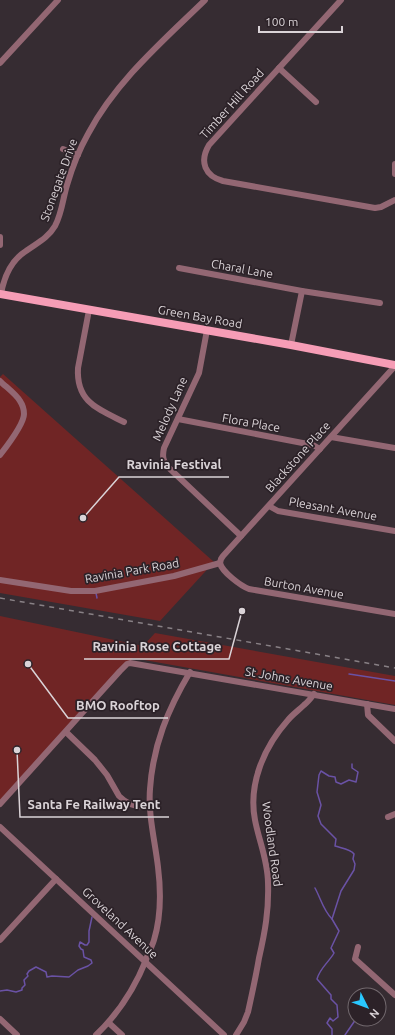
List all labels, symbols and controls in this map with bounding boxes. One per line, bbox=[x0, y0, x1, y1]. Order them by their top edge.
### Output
scale bar bbox=[259, 8, 342, 34]
text: 100 m bbox=[265, 15, 298, 28]
street label: Timber Hill Road bbox=[197, 66, 266, 141]
street label: Stonegate Drive bbox=[38, 137, 80, 223]
street label: Charal Lane bbox=[210, 257, 274, 280]
street label: Green Bay Road bbox=[157, 303, 243, 330]
street label: Melody Lane bbox=[150, 375, 189, 443]
street label: Flora Place bbox=[221, 411, 281, 434]
street label: Blackstone Place bbox=[263, 419, 333, 495]
callout: Ravinia Festival bbox=[119, 452, 229, 477]
text: Ravinia Festival bbox=[127, 457, 221, 471]
street label: Pleasant Avenue bbox=[288, 494, 378, 523]
street label: Ravinia Park Road bbox=[84, 556, 180, 585]
street label: Burton Avenue bbox=[263, 574, 345, 601]
callout: Ravinia Rose Cottage bbox=[84, 634, 229, 659]
text: Ravinia Rose Cottage bbox=[92, 639, 222, 653]
street label: St Johns Avenue bbox=[244, 664, 334, 693]
callout: BMO Rooftop bbox=[68, 693, 168, 718]
text: BMO Rooftop bbox=[76, 698, 160, 712]
callout: Santa Fe Railway Tent bbox=[20, 792, 169, 817]
text: Santa Fe Railway Tent bbox=[28, 797, 161, 811]
street label: Woodland Road bbox=[260, 801, 285, 887]
street label: Groveland Avenue bbox=[80, 884, 161, 961]
north arrow bbox=[347, 987, 387, 1027]
text: N bbox=[367, 1007, 382, 1021]

